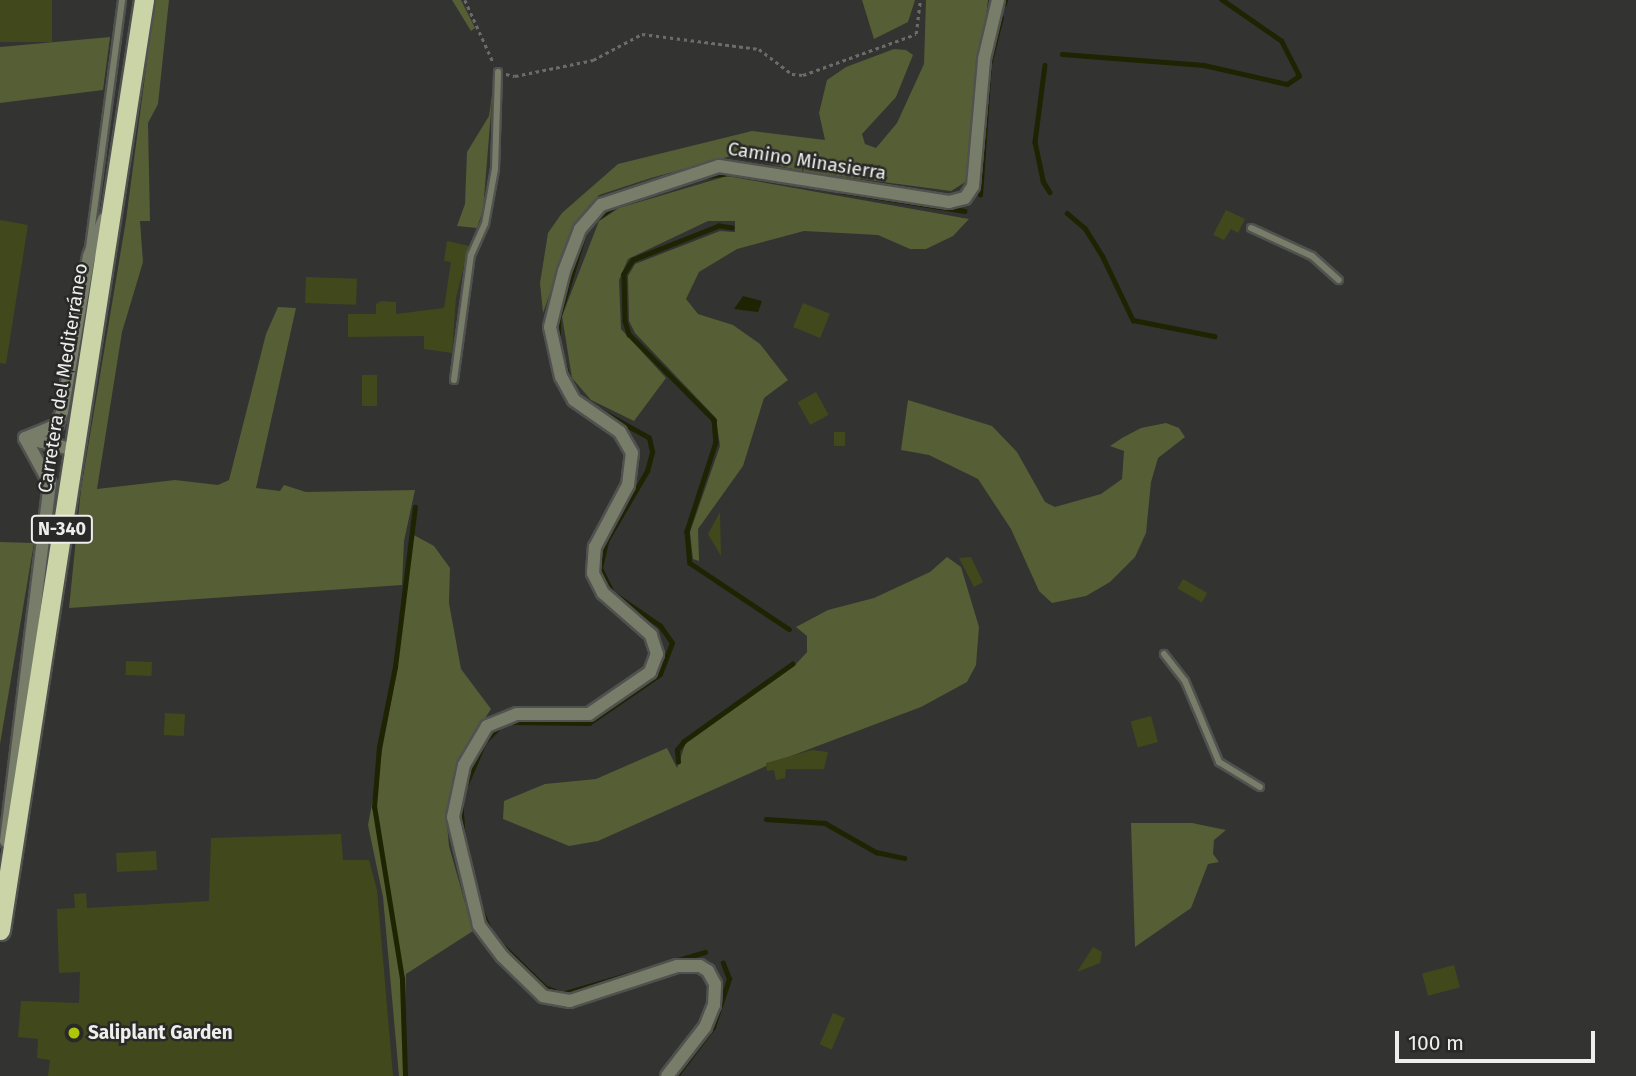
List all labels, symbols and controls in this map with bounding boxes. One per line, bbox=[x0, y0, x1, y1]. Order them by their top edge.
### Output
street label: Camino Minasierra bbox=[726, 137, 888, 185]
street label: Carretera del Mediterráneo bbox=[34, 262, 92, 494]
road number: N-340 bbox=[31, 514, 94, 544]
scale bar bbox=[1398, 1016, 1598, 1060]
place label: Saliplant Garden bbox=[88, 1022, 233, 1044]
marker: Saliplant Garden bbox=[66, 1025, 82, 1041]
text: 100 m bbox=[1408, 1030, 1464, 1056]

